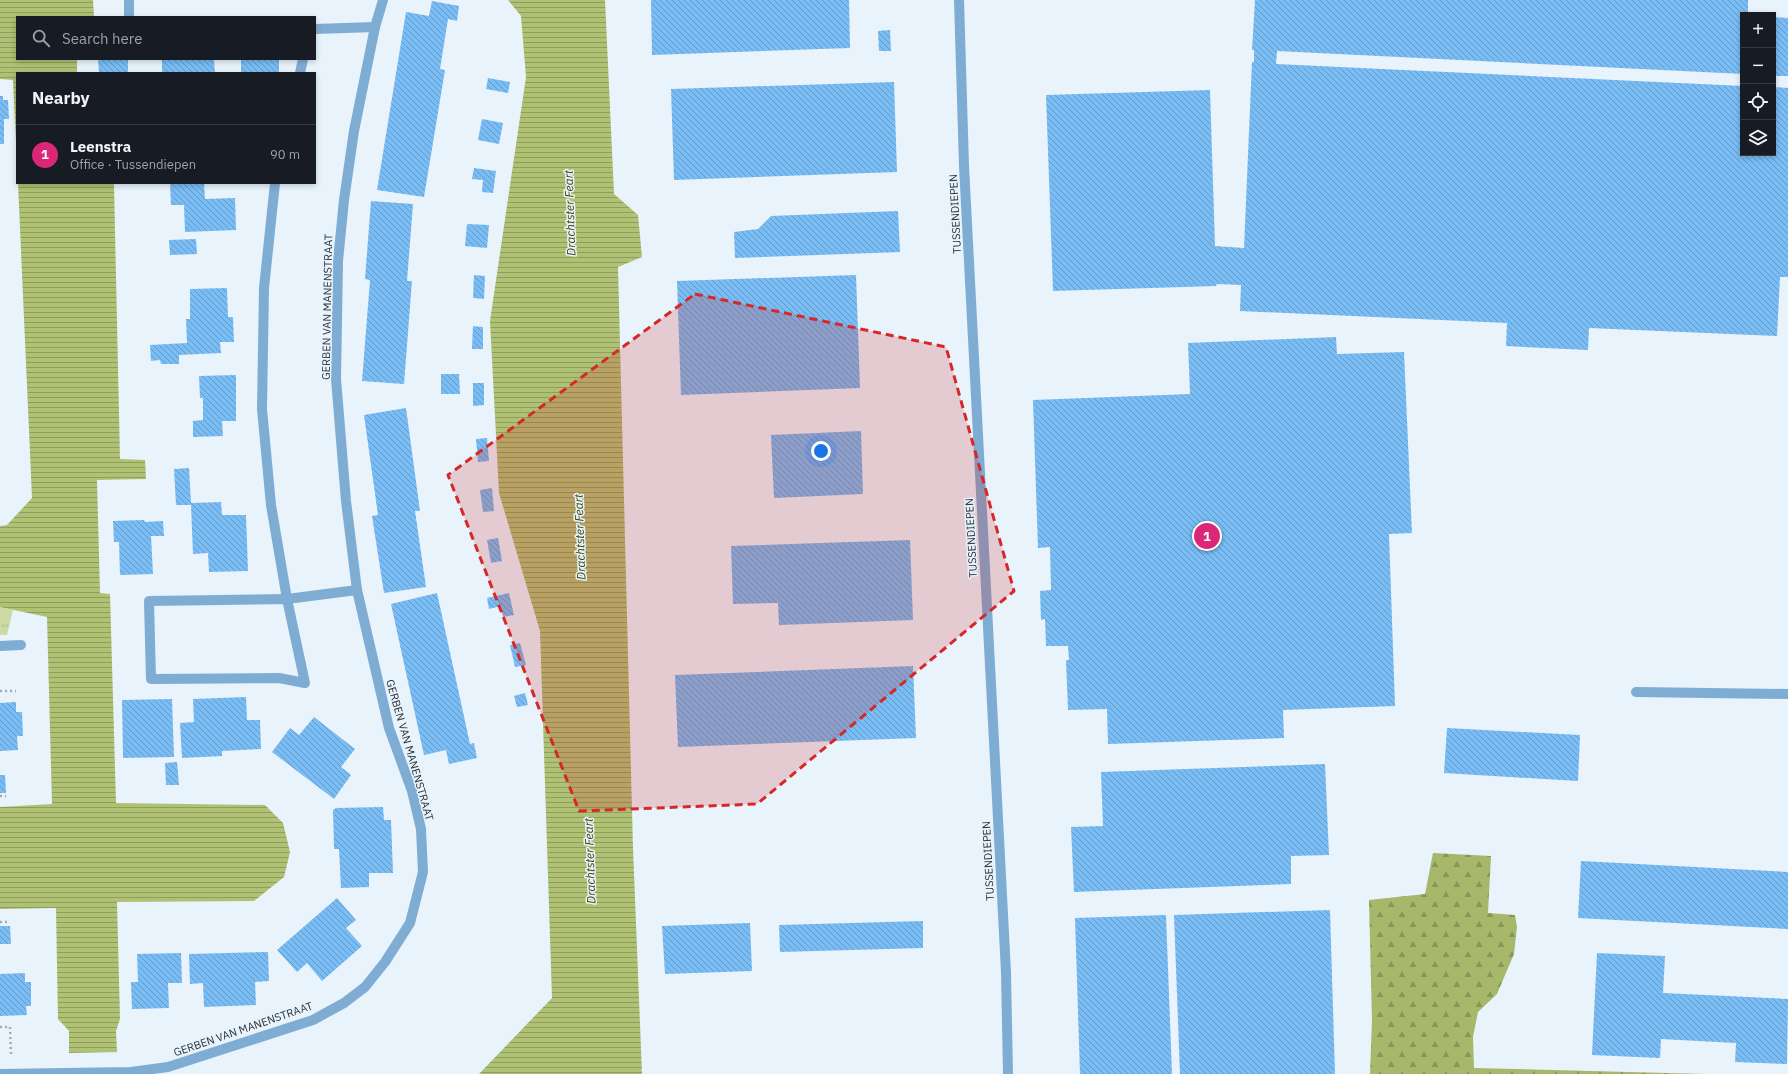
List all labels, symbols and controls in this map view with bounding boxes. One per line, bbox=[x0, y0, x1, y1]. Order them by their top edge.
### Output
map controls bbox=[1740, 12, 1776, 156]
button: + bbox=[1740, 12, 1776, 48]
search box bbox=[16, 16, 316, 60]
icon: search bbox=[30, 27, 52, 49]
text: Search here bbox=[62, 29, 142, 48]
button: − bbox=[1740, 48, 1776, 84]
button: locate bbox=[1740, 84, 1776, 120]
text: Nearby bbox=[32, 87, 90, 109]
button: layers bbox=[1740, 120, 1776, 156]
text: Leenstra bbox=[70, 137, 131, 156]
text: 1 bbox=[41, 146, 49, 163]
text: 90 m bbox=[270, 146, 300, 163]
text: Office · Tussendiepen bbox=[70, 156, 196, 173]
water label: Drachtster Feart bbox=[560, 169, 578, 256]
street label: TUSSENDIEPEN bbox=[946, 174, 964, 254]
street label: GERBEN VAN MANENSTRAAT bbox=[319, 233, 335, 380]
your location bbox=[811, 441, 831, 461]
water label: Drachtster Feart bbox=[570, 493, 588, 580]
street label: TUSSENDIEPEN bbox=[962, 498, 980, 578]
pin: 1 bbox=[1194, 521, 1220, 551]
street label: GERBEN VAN MANENSTRAAT bbox=[383, 678, 437, 823]
water label: Drachtster Feart bbox=[580, 817, 598, 904]
street label: TUSSENDIEPEN bbox=[979, 821, 997, 901]
street label: GERBEN VAN MANENSTRAAT bbox=[172, 998, 315, 1059]

